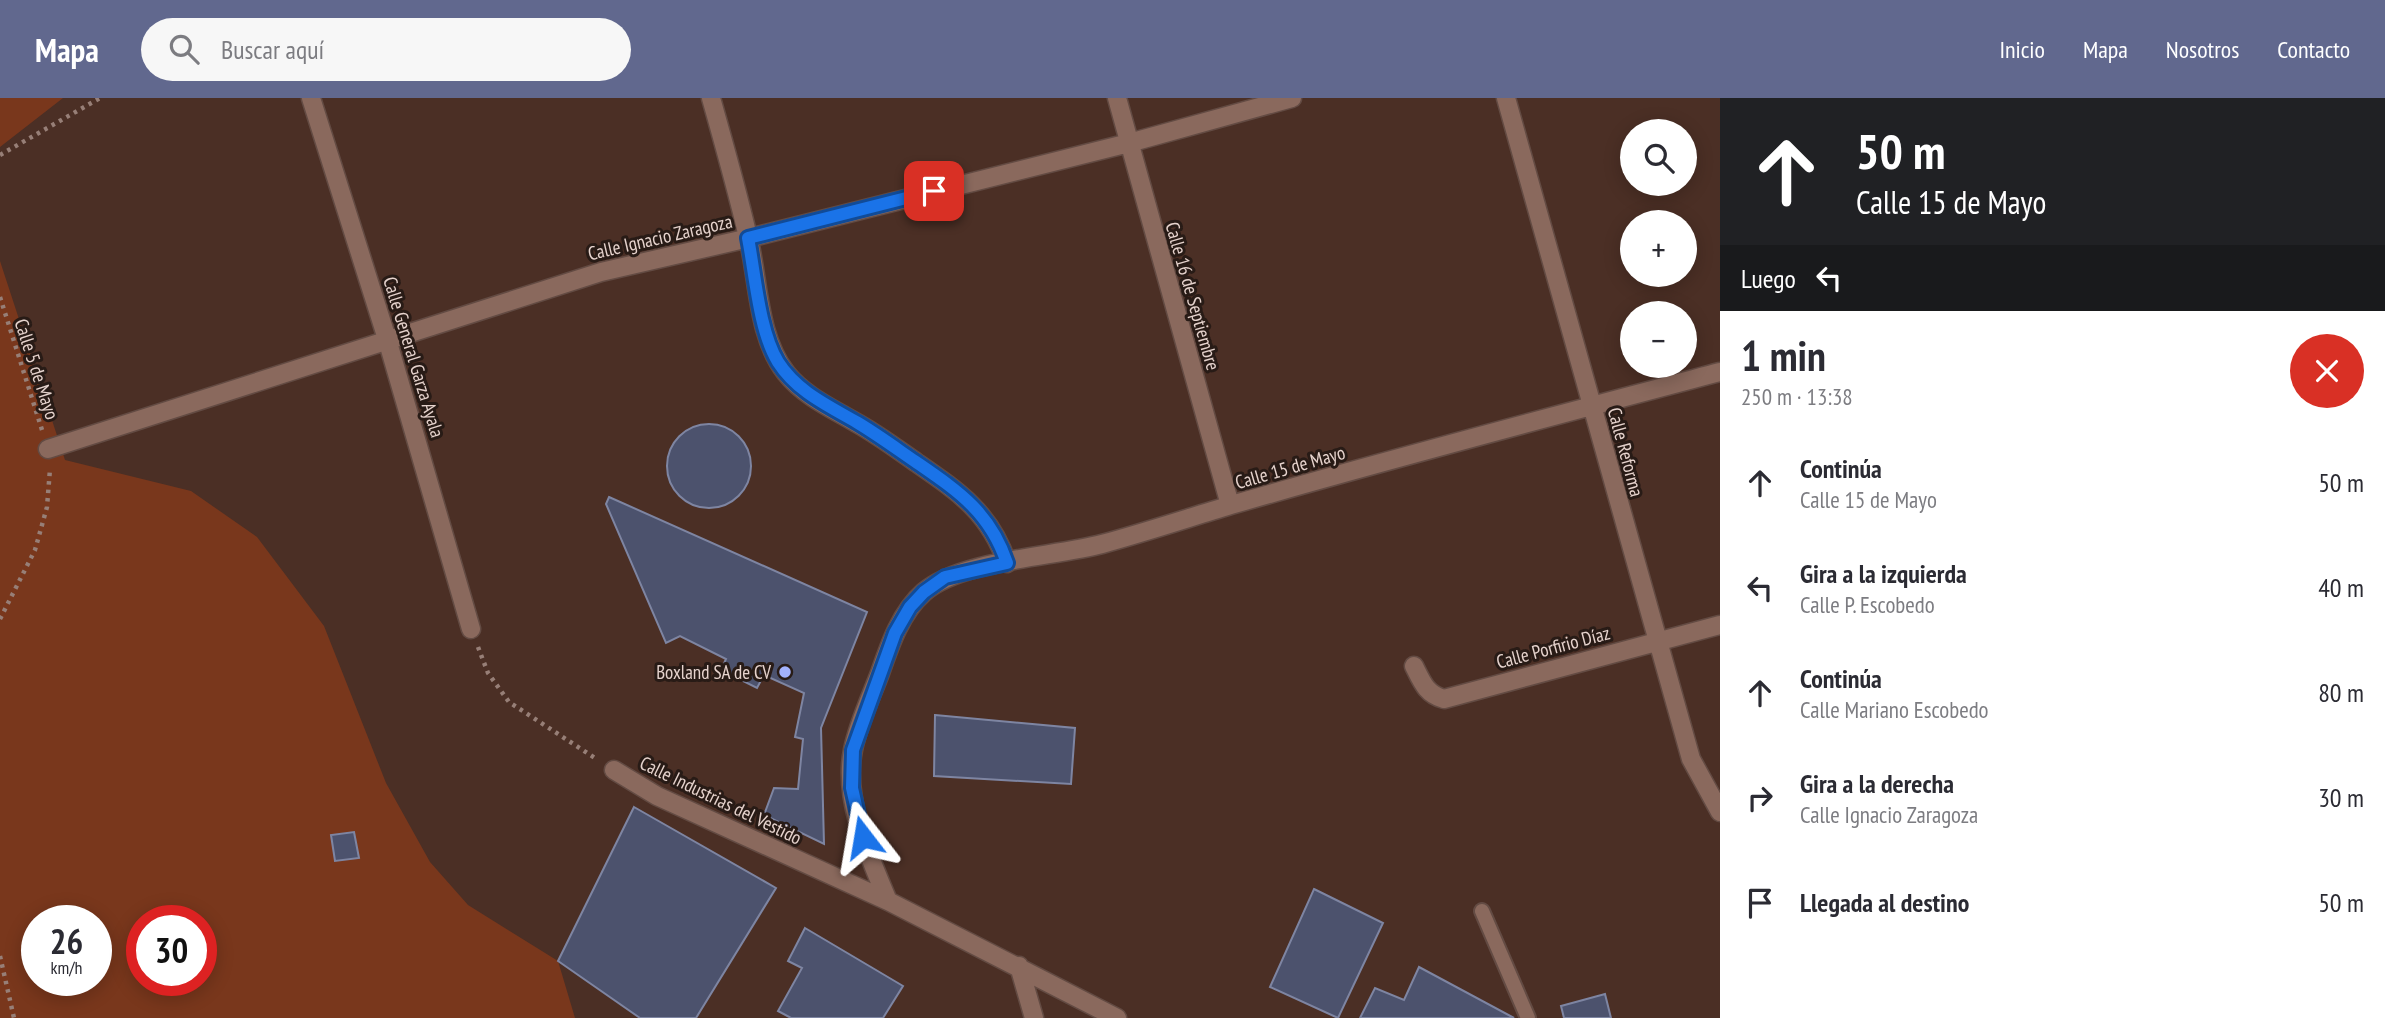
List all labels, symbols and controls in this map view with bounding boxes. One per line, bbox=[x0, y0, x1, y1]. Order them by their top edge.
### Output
search box bbox=[141, 18, 631, 81]
text: Mapa bbox=[35, 28, 99, 71]
icon: search bbox=[165, 30, 203, 68]
text: Buscar aquí bbox=[221, 33, 324, 66]
text: Inicio bbox=[1999, 34, 2045, 65]
text: Mapa bbox=[2083, 34, 2128, 65]
text: Nosotros bbox=[2166, 34, 2239, 65]
text: Contacto bbox=[2277, 34, 2350, 65]
map controls bbox=[1620, 119, 1697, 378]
button: search bbox=[1620, 119, 1697, 196]
text: 50 m bbox=[1856, 119, 1945, 183]
icon: ahead bbox=[1741, 126, 1832, 217]
pin bbox=[904, 161, 964, 221]
icon: arrive bbox=[915, 172, 953, 210]
text: Calle 15 de Mayo bbox=[1856, 181, 2046, 223]
street label: Calle Ignacio Zaragoza bbox=[586, 209, 734, 265]
button: + bbox=[1620, 210, 1697, 287]
street label: Calle 16 de Septiembre bbox=[1160, 219, 1226, 373]
icon: left bbox=[1810, 259, 1848, 297]
text: Luego bbox=[1741, 262, 1796, 295]
street label: Calle General Garza Ayala bbox=[378, 274, 450, 440]
button: − bbox=[1620, 301, 1697, 378]
street label: Calle 5 de Mayo bbox=[9, 316, 65, 422]
text: 1 min bbox=[1741, 328, 1826, 383]
button: close bbox=[2290, 334, 2364, 408]
text: 250 m · 13:38 bbox=[1741, 382, 1853, 411]
street label: Calle Reforma bbox=[1603, 405, 1649, 499]
street label: Calle 15 de Mayo bbox=[1232, 440, 1348, 494]
text: Continúa bbox=[1800, 452, 1882, 485]
icon: ahead bbox=[1741, 464, 1779, 502]
text: 50 m bbox=[2318, 466, 2364, 499]
text: Calle 15 de Mayo bbox=[1800, 485, 1937, 514]
text: Gira a la izquierda bbox=[1800, 557, 1967, 590]
icon: left bbox=[1741, 569, 1779, 607]
text: 40 m bbox=[2318, 571, 2364, 604]
text: Calle P. Escobedo bbox=[1800, 590, 1935, 619]
street label: Calle Porfirio Díaz bbox=[1494, 620, 1613, 674]
place label: Boxland SA de CV bbox=[656, 660, 771, 684]
text: Continúa bbox=[1800, 662, 1882, 695]
marker: Boxland SA de CV bbox=[777, 664, 793, 680]
icon: ahead bbox=[1741, 674, 1779, 712]
text: 80 m bbox=[2318, 676, 2364, 709]
text: Calle Mariano Escobedo bbox=[1800, 695, 1989, 724]
street label: Calle Industrias del Vestido bbox=[636, 750, 806, 850]
text: Gira a la derecha bbox=[1800, 767, 1954, 800]
icon: right bbox=[1741, 779, 1779, 817]
text: 30 m bbox=[2318, 781, 2364, 814]
position arrow bbox=[826, 800, 900, 874]
text: Calle Ignacio Zaragoza bbox=[1800, 800, 1978, 829]
icon: arrive bbox=[1741, 884, 1779, 922]
text: Llegada al destino bbox=[1800, 886, 1969, 919]
text: 50 m bbox=[2318, 886, 2364, 919]
speed limit sign: 30 bbox=[126, 905, 217, 996]
text: 26 bbox=[50, 918, 83, 964]
text: km/h bbox=[51, 956, 82, 979]

